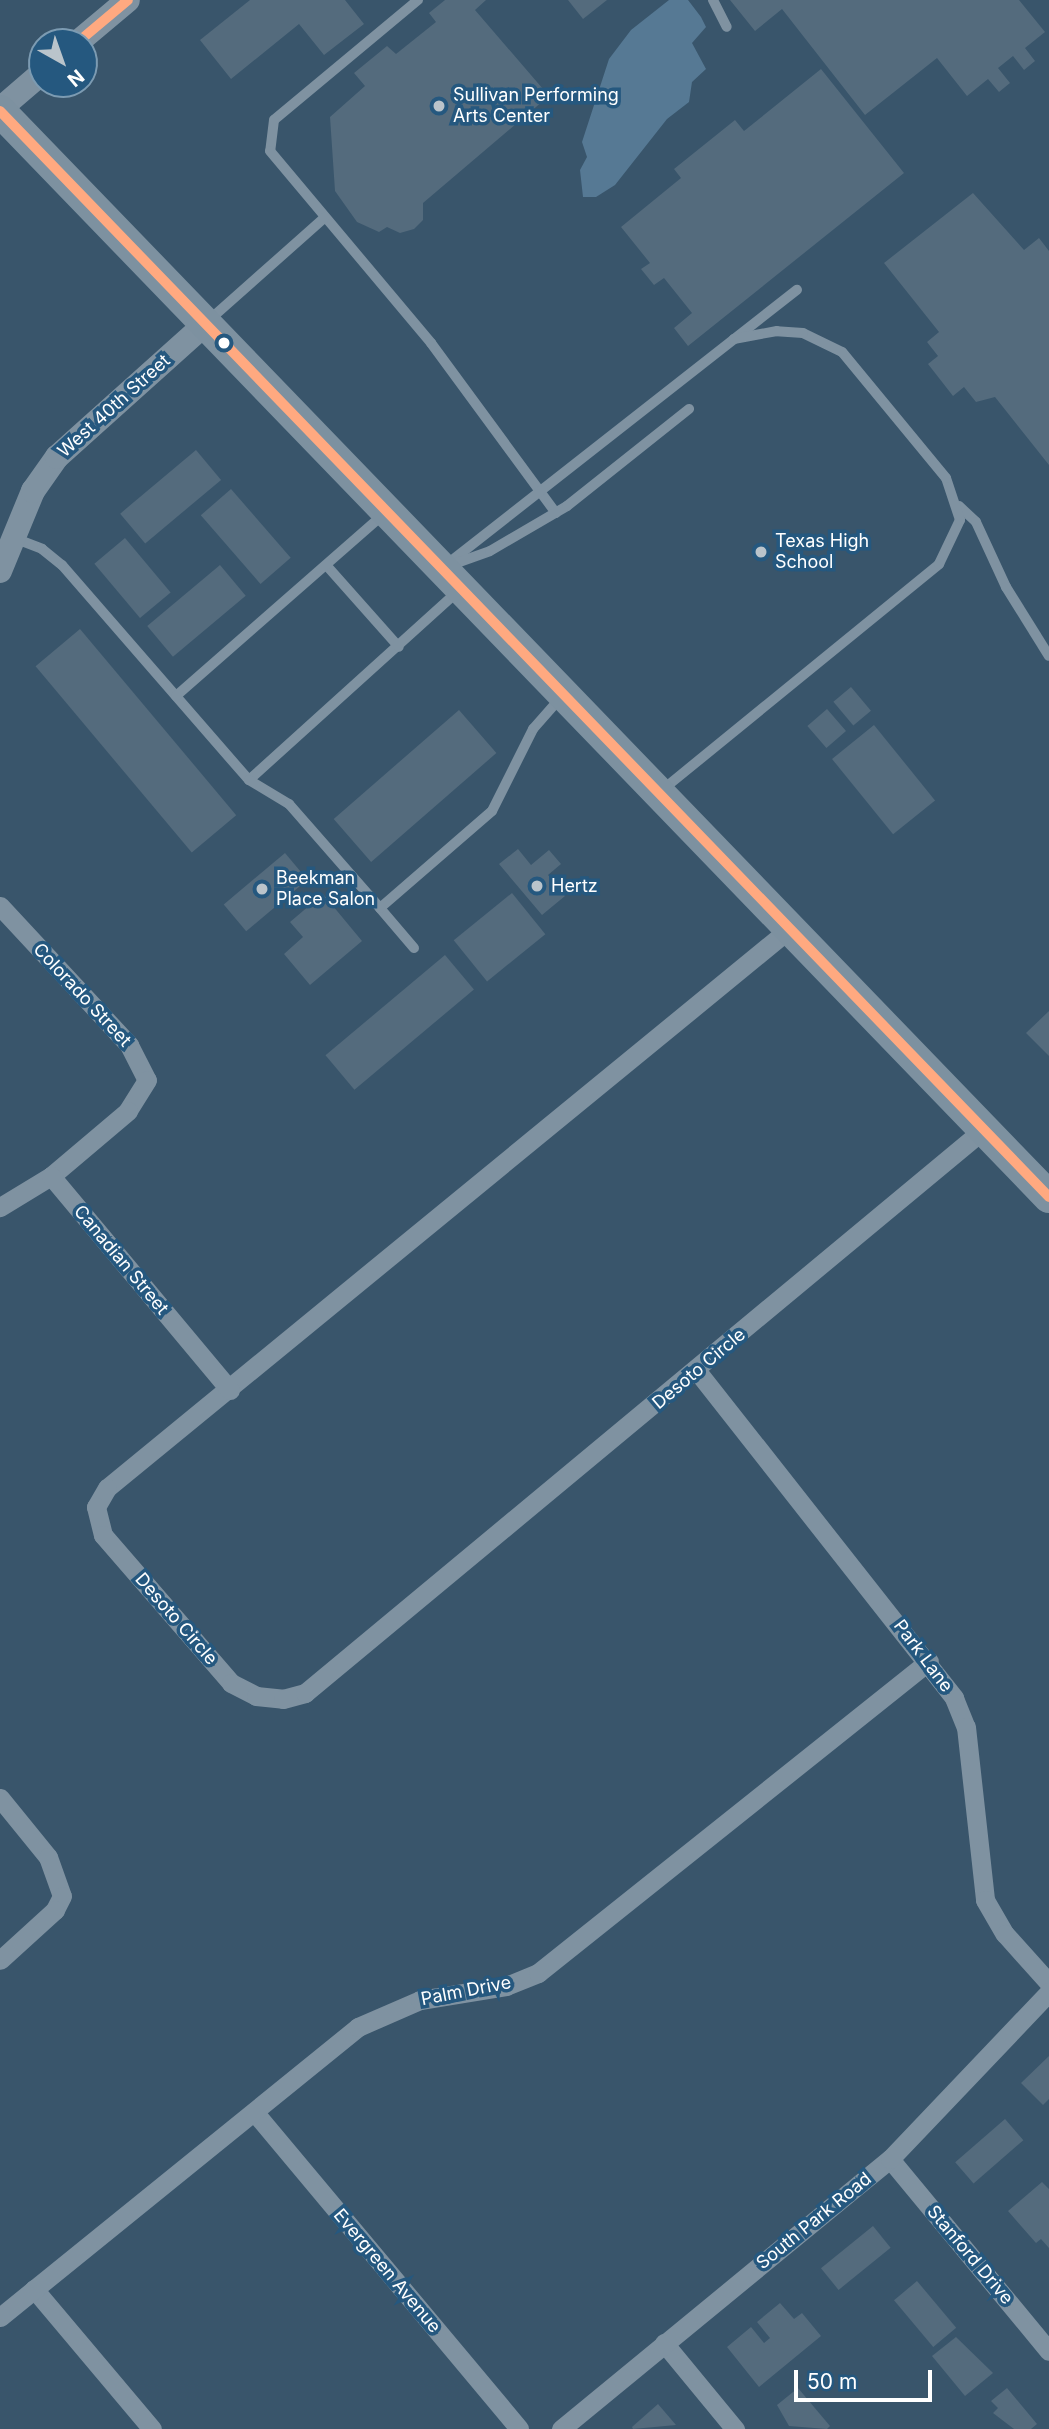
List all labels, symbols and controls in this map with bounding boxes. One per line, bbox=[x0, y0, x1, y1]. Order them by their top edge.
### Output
north arrow bbox=[28, 28, 98, 98]
text: N bbox=[63, 64, 88, 91]
place label: Sullivan Performing Arts Center bbox=[453, 85, 619, 128]
marker: Sullivan Performing Arts Center bbox=[431, 98, 447, 114]
unlabelled marker bbox=[217, 336, 231, 350]
street label: West 40th Street bbox=[53, 350, 175, 462]
place label: Texas High School bbox=[775, 531, 869, 574]
marker: Texas High School bbox=[753, 544, 769, 560]
place label: Beekman Place Salon bbox=[276, 868, 375, 910]
place label: Hertz bbox=[551, 875, 598, 897]
marker: Hertz bbox=[529, 878, 545, 894]
marker: Beekman Place Salon bbox=[254, 881, 270, 897]
street label: Colorado Street bbox=[29, 939, 135, 1051]
street label: Canadian Street bbox=[69, 1201, 173, 1319]
street label: Desoto Circle bbox=[648, 1324, 750, 1414]
street label: Desoto Circle bbox=[130, 1569, 222, 1669]
street label: Park Lane bbox=[889, 1616, 957, 1696]
street label: Palm Drive bbox=[419, 1972, 513, 2010]
street label: South Park Road bbox=[752, 2168, 876, 2274]
street label: Stanford Drive bbox=[922, 2201, 1018, 2309]
street label: Evergreen Avenue bbox=[329, 2205, 445, 2337]
scale bar bbox=[797, 2356, 935, 2400]
text: 50 m bbox=[807, 2369, 857, 2394]

